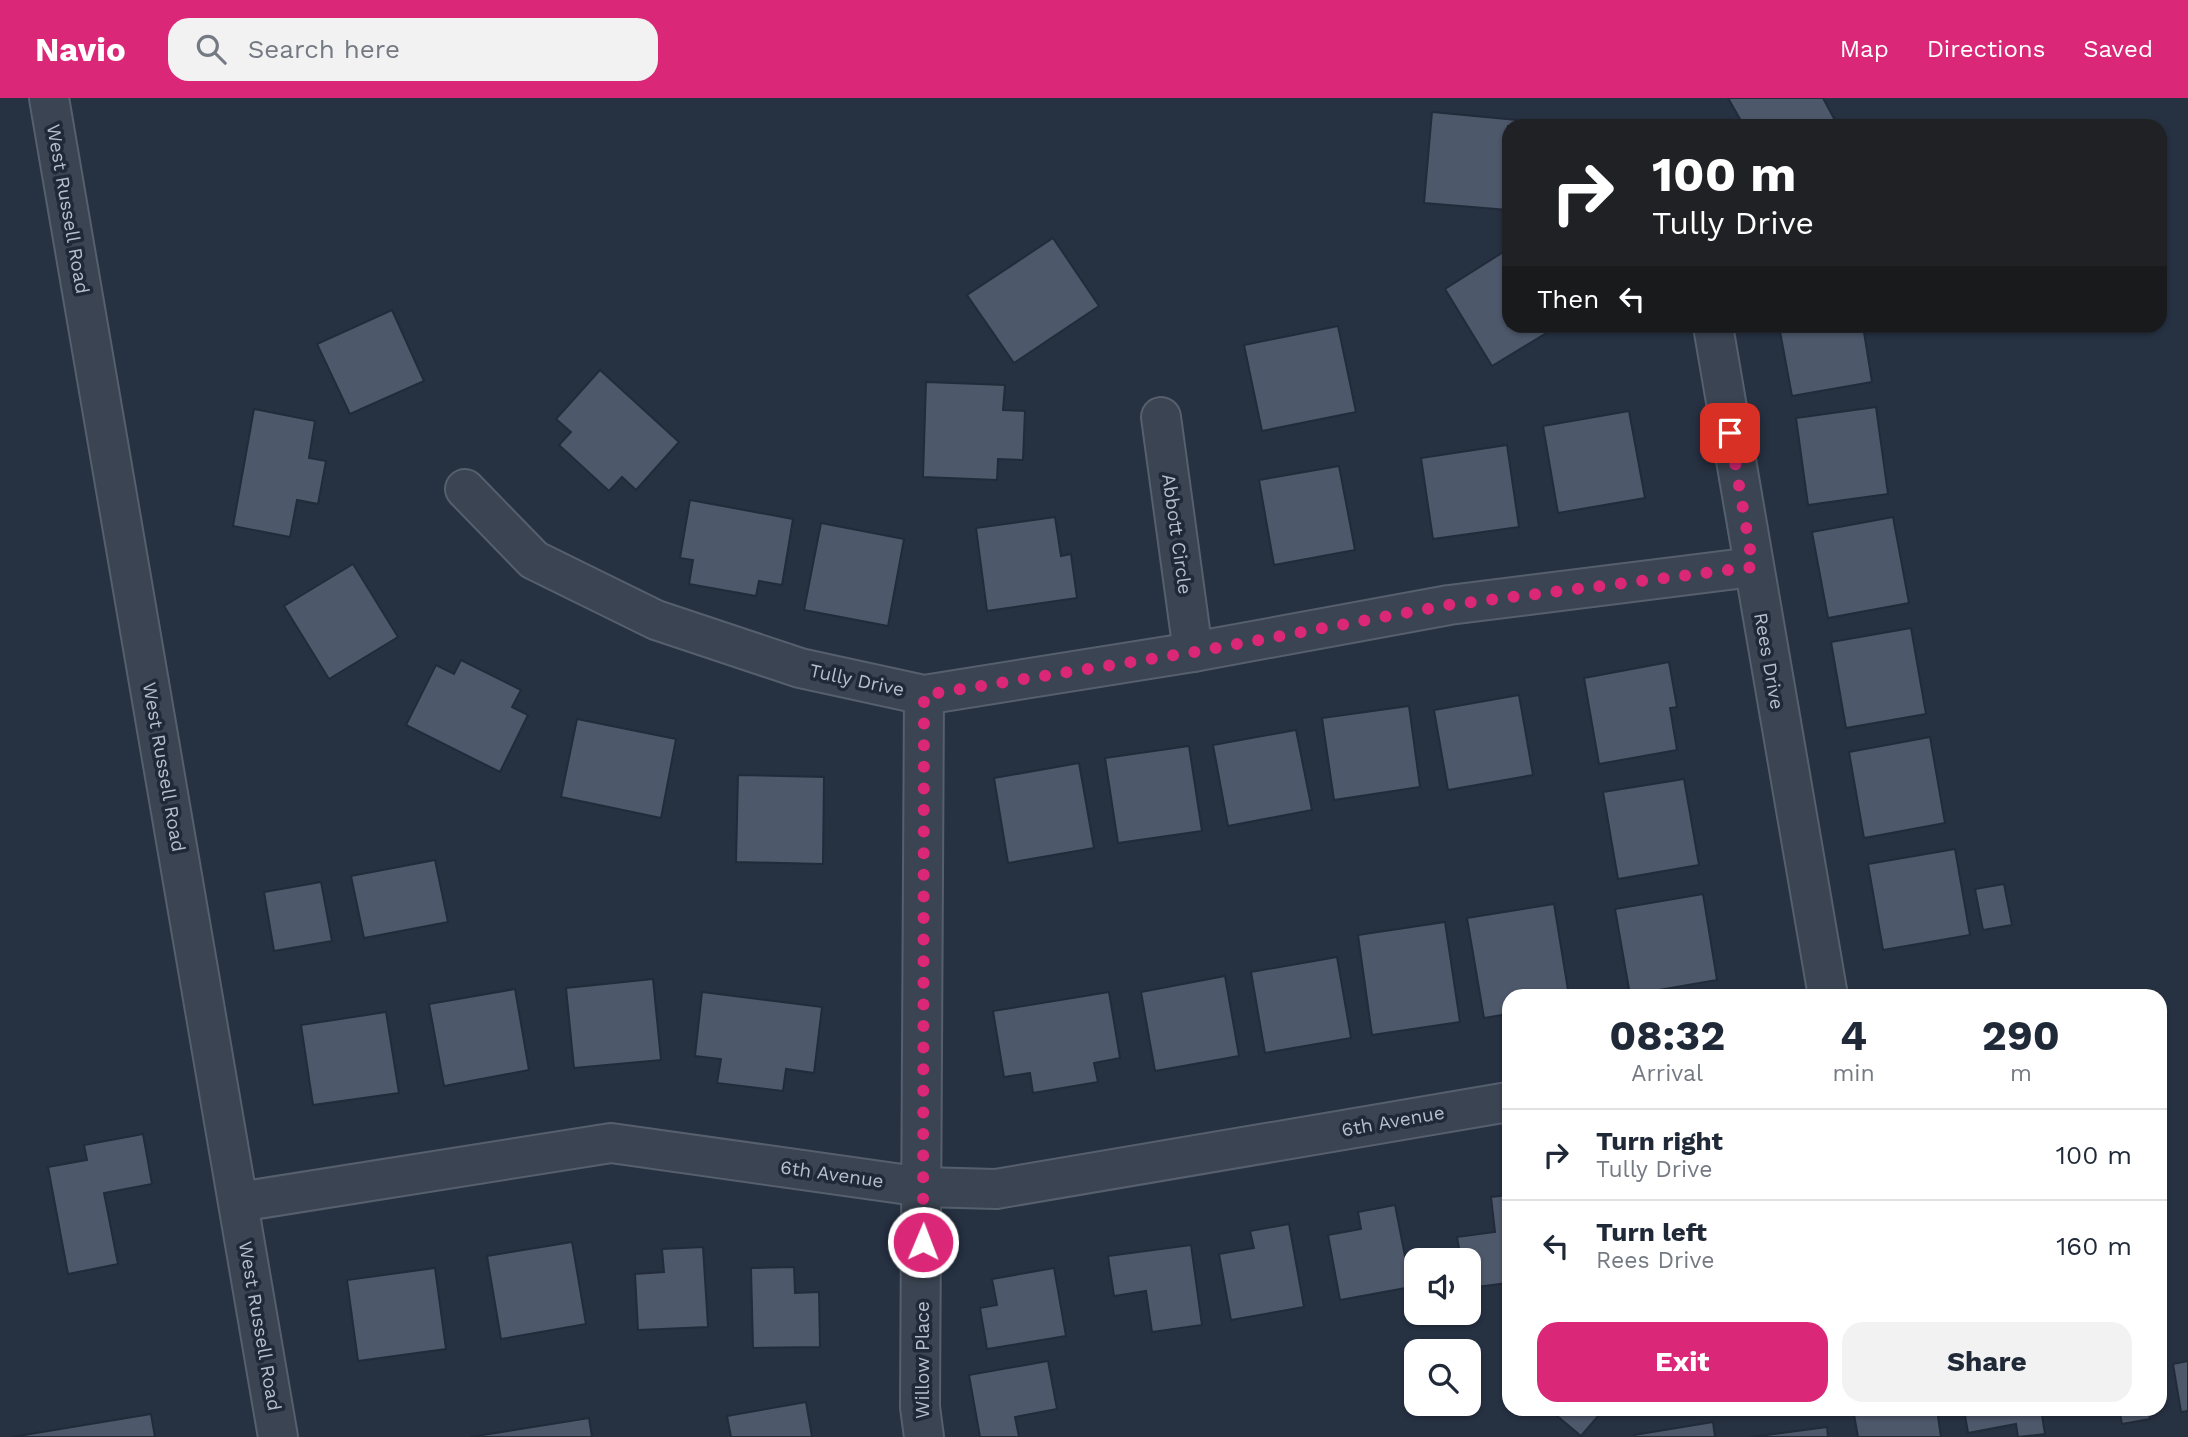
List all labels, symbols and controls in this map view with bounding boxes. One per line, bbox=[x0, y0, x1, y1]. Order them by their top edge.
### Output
search box bbox=[168, 18, 658, 81]
text: Navio bbox=[35, 30, 126, 69]
icon: search bbox=[192, 30, 230, 68]
text: Search here bbox=[248, 34, 400, 64]
text: Map bbox=[1840, 35, 1889, 63]
text: Directions bbox=[1927, 35, 2045, 63]
text: Saved bbox=[2083, 35, 2153, 63]
street label: West Russell Road bbox=[42, 122, 94, 296]
text: 100 m bbox=[1652, 145, 1796, 203]
icon: right bbox=[1537, 147, 1628, 238]
text: Tully Drive bbox=[1652, 204, 1814, 242]
icon: left bbox=[1613, 280, 1651, 318]
text: Then bbox=[1537, 284, 1599, 314]
pin bbox=[1700, 403, 1760, 463]
icon: arrive bbox=[1711, 414, 1749, 452]
street label: Abbott Circle bbox=[1157, 472, 1197, 596]
street label: Rees Drive bbox=[1749, 611, 1789, 711]
street label: Tully Drive bbox=[808, 659, 906, 701]
street label: West Russell Road bbox=[138, 680, 190, 854]
text: 08:32 bbox=[1609, 1011, 1725, 1060]
text: 4 bbox=[1840, 1011, 1867, 1060]
text: 290 bbox=[1982, 1011, 2060, 1060]
text: Arrival bbox=[1631, 1060, 1703, 1087]
text: min bbox=[1832, 1060, 1875, 1087]
text: m bbox=[2010, 1060, 2032, 1087]
street label: 6th Avenue bbox=[1340, 1101, 1446, 1141]
text: Turn right bbox=[1596, 1126, 1723, 1156]
icon: right bbox=[1537, 1136, 1575, 1174]
text: 100 m bbox=[2056, 1140, 2132, 1170]
street label: 6th Avenue bbox=[779, 1155, 885, 1193]
text: Tully Drive bbox=[1596, 1156, 1712, 1183]
position arrow bbox=[886, 1205, 960, 1279]
text: Turn left bbox=[1596, 1217, 1707, 1247]
icon: left bbox=[1537, 1227, 1575, 1265]
text: 160 m bbox=[2056, 1231, 2132, 1261]
street label: West Russell Road bbox=[234, 1239, 286, 1413]
text: Rees Drive bbox=[1596, 1247, 1715, 1274]
map controls bbox=[1404, 1248, 1481, 1416]
button: sound bbox=[1404, 1248, 1481, 1325]
street label: Willow Place bbox=[911, 1301, 934, 1419]
button: Exit bbox=[1537, 1322, 1828, 1402]
button: Share bbox=[1842, 1322, 2132, 1402]
button: search bbox=[1404, 1339, 1481, 1416]

